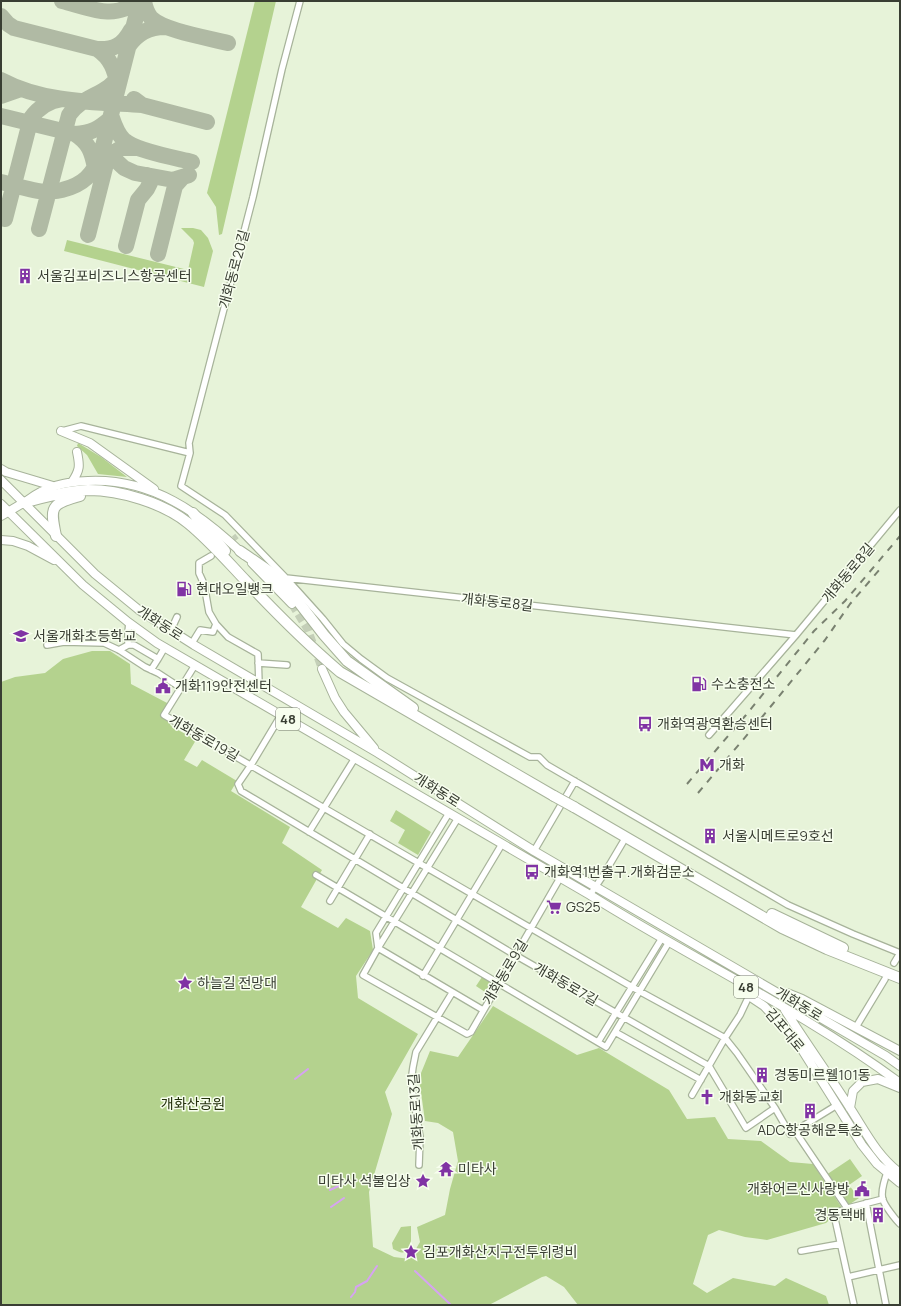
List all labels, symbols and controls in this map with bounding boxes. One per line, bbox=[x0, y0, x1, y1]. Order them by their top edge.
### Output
street label: 개화동로20길 bbox=[214, 227, 253, 310]
place label: 서울김포비즈니스항공센터 bbox=[37, 266, 192, 285]
building icon: 서울김포비즈니스항공센터 bbox=[16, 267, 34, 285]
street label: 개화동로8길 bbox=[817, 539, 878, 607]
place label: 현대오일뱅크 bbox=[196, 579, 273, 598]
fuel station icon: 현대오일뱅크 bbox=[175, 580, 193, 598]
street label: 개화동로8길 bbox=[460, 588, 534, 615]
street label: 개화동로 bbox=[133, 601, 187, 645]
place label: 서울개화초등학교 bbox=[33, 626, 136, 645]
school or university icon: 서울개화초등학교 bbox=[12, 627, 30, 645]
place label: 수소충전소 bbox=[711, 674, 776, 693]
fuel station icon: 수소충전소 bbox=[690, 675, 708, 693]
place label: 개화119안전센터 bbox=[175, 676, 272, 695]
public building icon: 개화119안전센터 bbox=[154, 677, 172, 695]
road number: 48 bbox=[276, 708, 300, 730]
street label: 개화동로19길 bbox=[165, 710, 243, 765]
place label: 개화역광역환승센터 bbox=[657, 714, 773, 733]
bus stop icon: 개화역광역환승센터 bbox=[636, 715, 654, 733]
place label: 개화 bbox=[719, 755, 745, 774]
metro station icon: 개화 bbox=[698, 756, 716, 774]
street label: 개화동로 bbox=[410, 768, 464, 811]
place label: 서울시메트로9호선 bbox=[722, 826, 834, 845]
building icon: 서울시메트로9호선 bbox=[701, 827, 719, 845]
place label: 개화역1번출구.개화검문소 bbox=[544, 862, 695, 881]
bus stop icon: 개화역1번출구.개화검문소 bbox=[523, 863, 541, 881]
place label: GS25 bbox=[566, 897, 601, 916]
supermarket icon: GS25 bbox=[545, 898, 563, 916]
street label: 개화동로9길 bbox=[478, 936, 532, 1008]
street label: 개화동로7길 bbox=[531, 957, 602, 1010]
place label: 하늘길 전망대 bbox=[197, 973, 277, 992]
place icon: 하늘길 전망대 bbox=[176, 974, 194, 992]
road number: 48 bbox=[734, 976, 758, 998]
street label: 개화동로 bbox=[772, 982, 826, 1025]
street label: 김포대로 bbox=[762, 1004, 809, 1056]
place label: 경동미르웰101동 bbox=[774, 1065, 871, 1084]
building icon: 경동미르웰101동 bbox=[753, 1066, 771, 1084]
street label: 개화동로13길 bbox=[403, 1073, 428, 1151]
place label: 개화동교회 bbox=[719, 1087, 783, 1106]
church icon: 개화동교회 bbox=[698, 1088, 716, 1106]
park label: 개화산공원 bbox=[161, 1094, 225, 1113]
building icon: ADC항공해운특송 bbox=[801, 1102, 819, 1120]
place label: ADC항공해운특송 bbox=[757, 1120, 863, 1139]
place label: 미타사 bbox=[458, 1159, 497, 1178]
temple icon: 미타사 bbox=[437, 1160, 455, 1178]
place label: 미타사 석불입상 bbox=[318, 1171, 411, 1190]
place icon: 미타사 석불입상 bbox=[414, 1172, 432, 1190]
place label: 개화어르신사랑방 bbox=[747, 1179, 850, 1198]
public building icon: 개화어르신사랑방 bbox=[853, 1180, 871, 1198]
place label: 경동택배 bbox=[814, 1205, 866, 1224]
building icon: 경동택배 bbox=[869, 1206, 887, 1224]
place label: 김포개화산지구전투위령비 bbox=[423, 1242, 578, 1261]
place icon: 김포개화산지구전투위령비 bbox=[402, 1243, 420, 1261]

